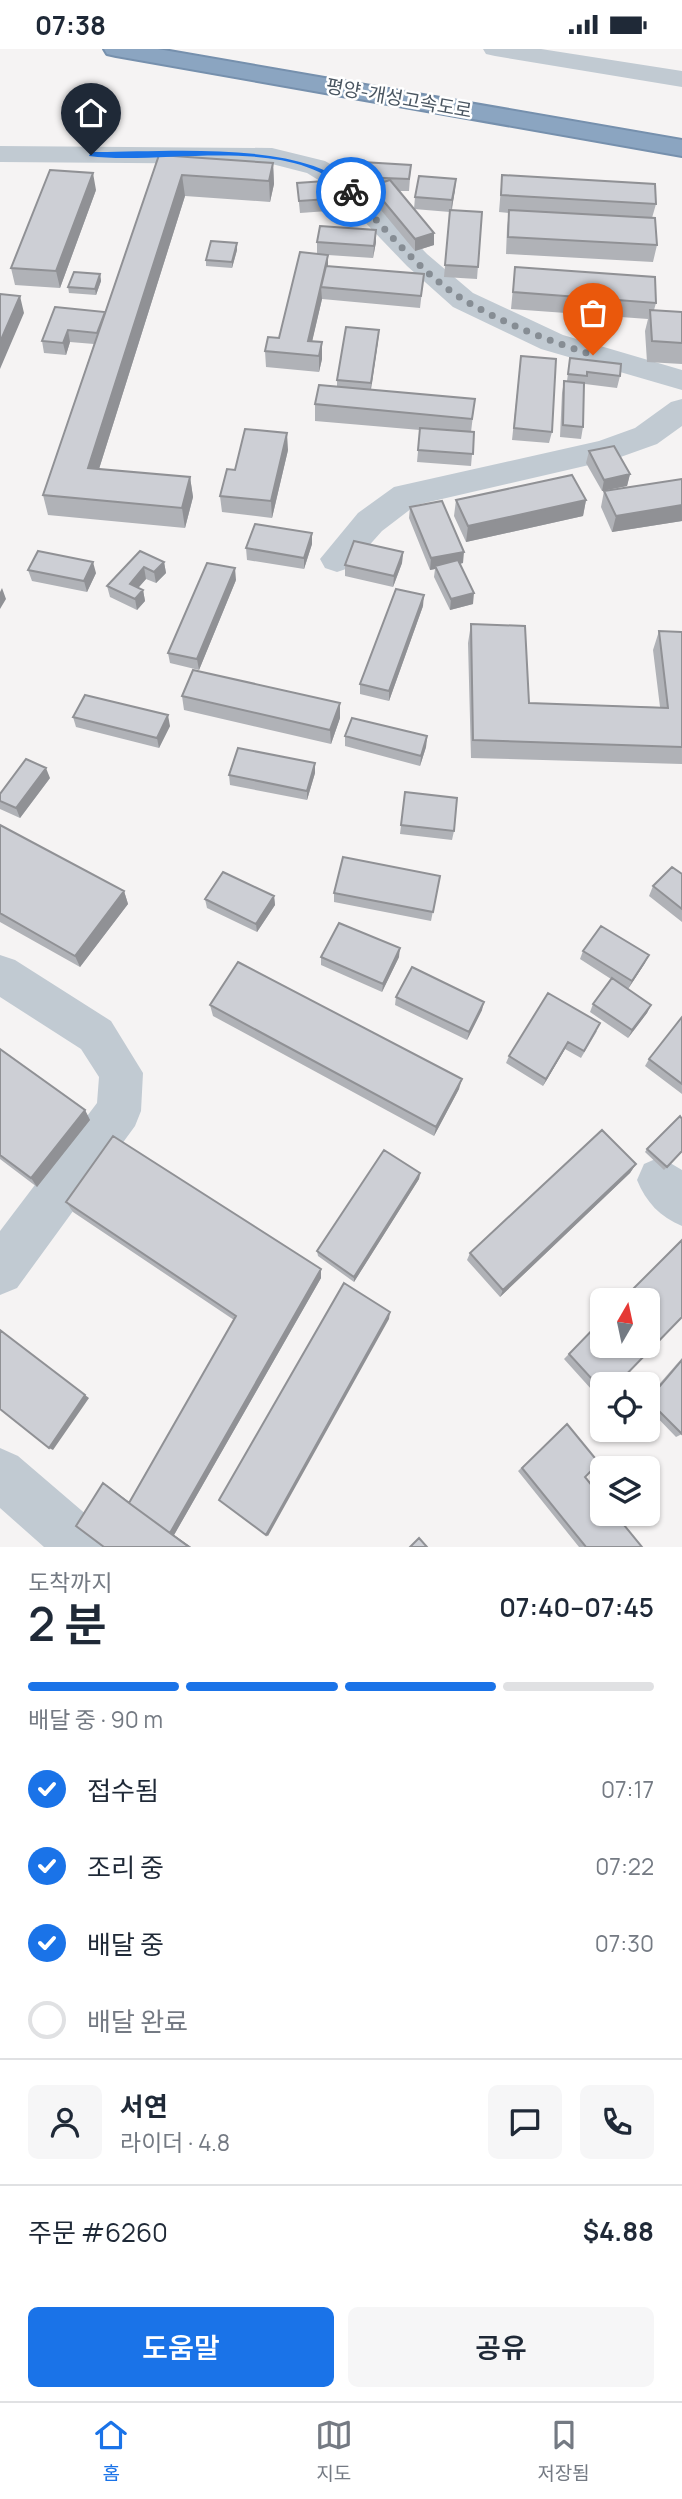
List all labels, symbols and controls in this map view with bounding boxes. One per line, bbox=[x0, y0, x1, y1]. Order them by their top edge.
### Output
text: 07:38 bbox=[35, 7, 106, 43]
street label: 평양-개성고속도로 bbox=[324, 72, 474, 124]
pin bbox=[61, 83, 121, 155]
icon: home bbox=[72, 94, 110, 132]
courier bbox=[316, 157, 386, 227]
icon: bike bbox=[332, 173, 370, 211]
pin bbox=[563, 283, 623, 355]
icon: bag bbox=[574, 294, 612, 332]
north arrow bbox=[590, 1288, 660, 1358]
map controls bbox=[590, 1288, 660, 1526]
button: locate bbox=[590, 1372, 660, 1442]
button: layers bbox=[590, 1456, 660, 1526]
text: 도착까지 bbox=[28, 1566, 113, 1598]
text: 07:40–07:45 bbox=[499, 1589, 654, 1625]
text: 2 분 bbox=[28, 1592, 107, 1655]
text: 배달 중 · 90 m bbox=[28, 1703, 163, 1735]
icon: check bbox=[28, 1770, 66, 1808]
text: 접수됨 bbox=[87, 1772, 159, 1808]
text: 07:17 bbox=[601, 1773, 654, 1805]
icon: check bbox=[28, 1847, 66, 1885]
text: 조리 중 bbox=[87, 1849, 164, 1885]
text: 07:22 bbox=[595, 1850, 654, 1882]
icon: check bbox=[28, 1924, 66, 1962]
text: 배달 중 bbox=[87, 1926, 164, 1962]
text: 07:30 bbox=[595, 1927, 654, 1959]
text: 배달 완료 bbox=[87, 2003, 188, 2039]
button: person bbox=[28, 2085, 102, 2159]
button: chat bbox=[488, 2085, 562, 2159]
button: phone bbox=[580, 2085, 654, 2159]
text: 서연 bbox=[120, 2088, 168, 2124]
text: 라이더 · 4.8 bbox=[120, 2126, 230, 2158]
text: $4.88 bbox=[583, 2213, 654, 2249]
text: 주문 #6260 bbox=[28, 2214, 168, 2250]
button: 도움말 bbox=[28, 2307, 334, 2387]
button: 공유 bbox=[348, 2307, 654, 2387]
tab: 홈 bbox=[92, 2416, 130, 2486]
tab: 지도 bbox=[315, 2416, 353, 2486]
tab: 저장됨 bbox=[537, 2416, 590, 2486]

